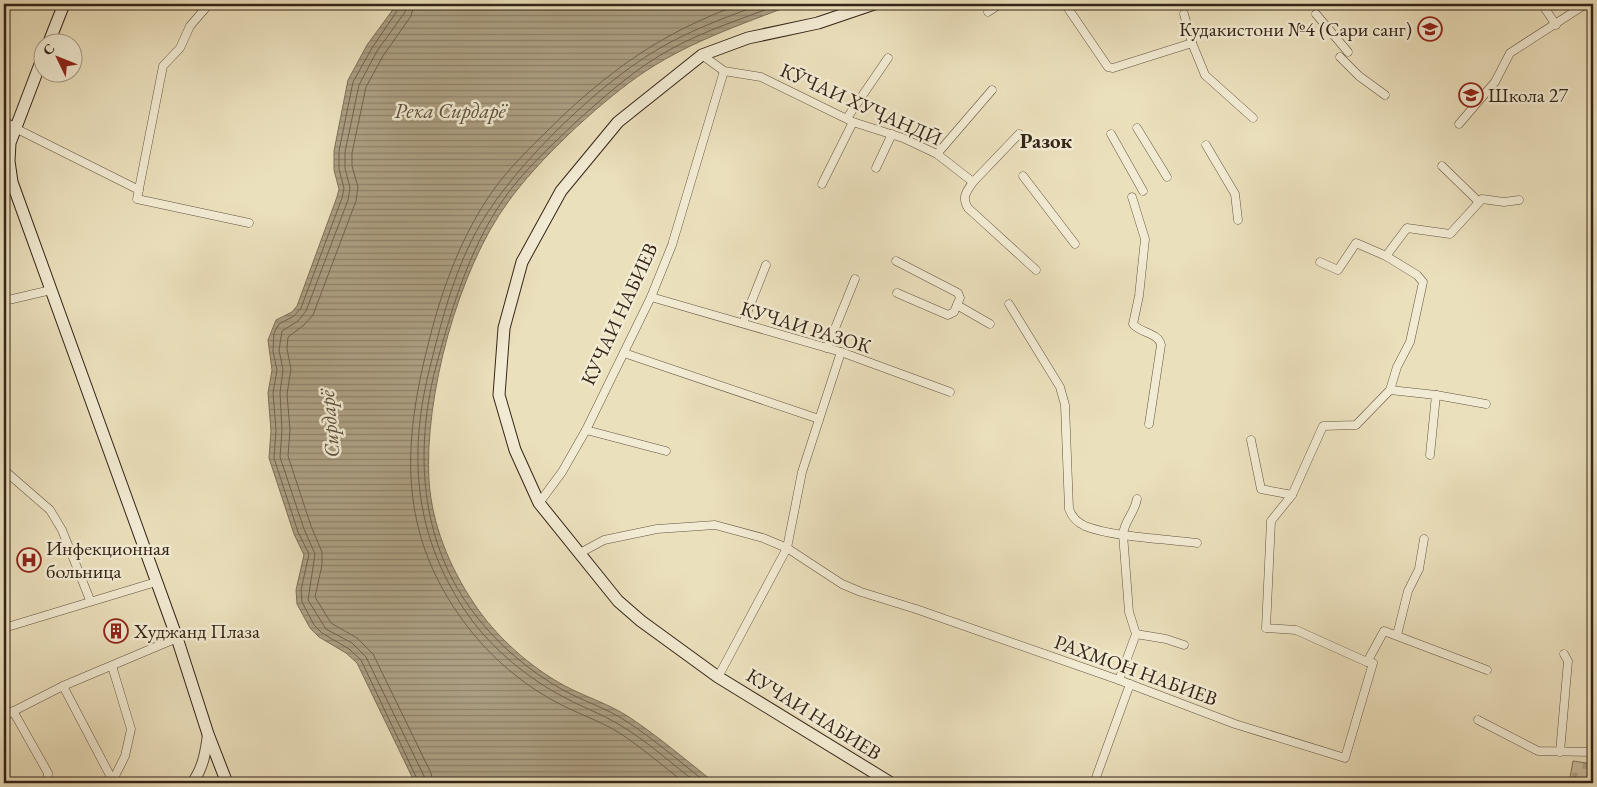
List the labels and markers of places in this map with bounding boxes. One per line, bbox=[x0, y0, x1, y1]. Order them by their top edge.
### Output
place label: Кудакистони №4 (Сари санг) bbox=[1179, 16, 1412, 42]
school or university icon: Кудакистони №4 (Сари санг) bbox=[1417, 16, 1443, 42]
school or university icon: Школа 27 bbox=[1458, 82, 1484, 108]
place label: Школа 27 bbox=[1488, 82, 1568, 108]
place label: Инфекционная больница bbox=[46, 535, 170, 584]
hospital icon: Инфекционная больница bbox=[16, 547, 42, 573]
building icon: Худжанд Плаза bbox=[103, 618, 129, 644]
place label: Худжанд Плаза bbox=[133, 618, 260, 644]

